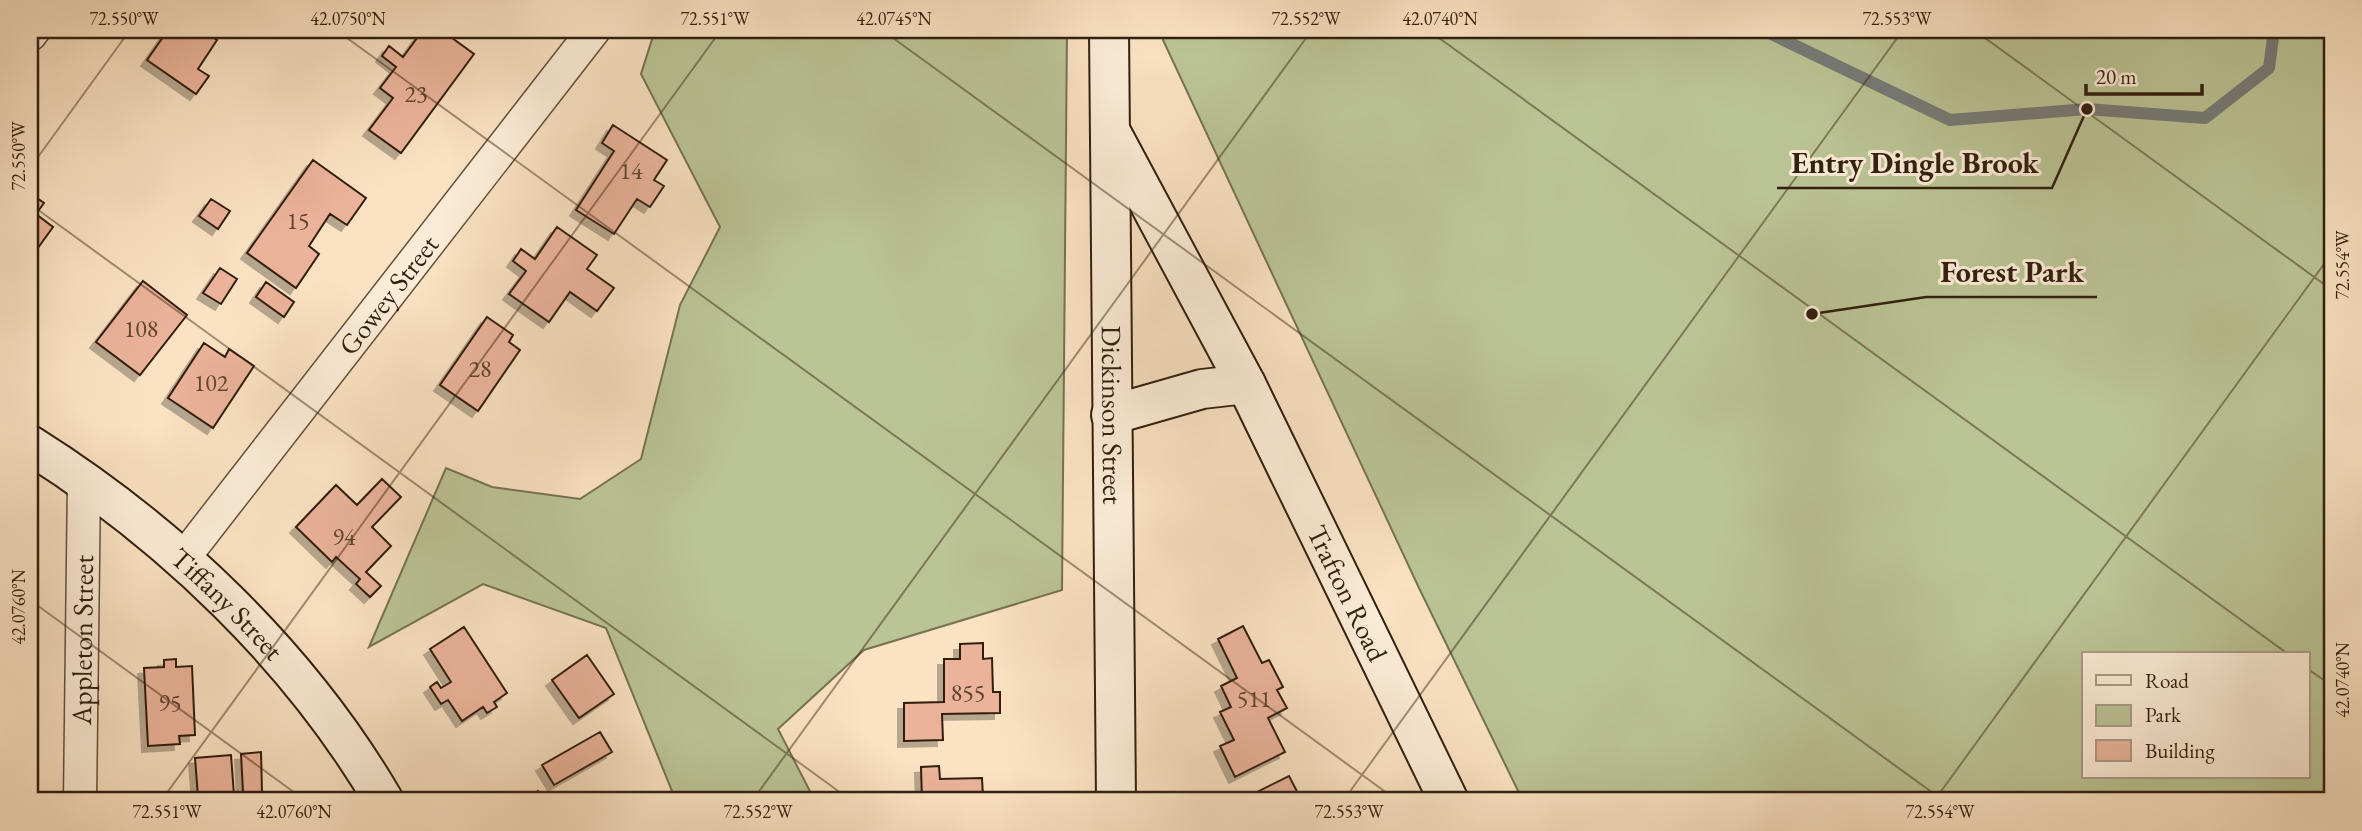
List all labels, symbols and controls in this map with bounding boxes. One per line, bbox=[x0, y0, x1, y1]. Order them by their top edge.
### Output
text: 72.550°W bbox=[89, 7, 159, 30]
text: 42.0750°N bbox=[310, 7, 386, 30]
text: 72.551°W bbox=[680, 7, 750, 30]
text: 42.0745°N bbox=[856, 7, 932, 30]
text: 72.552°W bbox=[1271, 7, 1341, 30]
text: 42.0740°N bbox=[1402, 7, 1478, 30]
text: 72.553°W bbox=[1862, 7, 1932, 30]
scale bar bbox=[2086, 52, 2201, 96]
text: 20 m bbox=[2096, 63, 2137, 90]
house number: 23 bbox=[404, 78, 428, 109]
text: 72.550°W bbox=[7, 121, 30, 191]
callout: Entry Dingle Brook bbox=[1777, 137, 2052, 188]
text: Entry Dingle Brook bbox=[1791, 143, 2039, 182]
house number: 14 bbox=[619, 155, 643, 186]
house number: 15 bbox=[286, 205, 310, 236]
street label: Gowey Street bbox=[330, 227, 446, 362]
text: 72.554°W bbox=[2331, 230, 2354, 300]
callout: Forest Park bbox=[1926, 246, 2097, 297]
text: Forest Park bbox=[1940, 252, 2084, 291]
house number: 108 bbox=[124, 313, 158, 344]
street label: Dickinson Street bbox=[1094, 325, 1131, 505]
house number: 28 bbox=[468, 353, 492, 384]
house number: 102 bbox=[194, 367, 229, 398]
street label: Trafton Road bbox=[1299, 519, 1396, 668]
house number: 94 bbox=[332, 521, 356, 552]
street label: Tiffany Street bbox=[163, 540, 292, 668]
street label: Appleton Street bbox=[63, 554, 101, 726]
text: 42.0760°N bbox=[7, 569, 30, 645]
text: 42.0740°N bbox=[2331, 642, 2354, 718]
legend bbox=[2082, 652, 2310, 778]
text: Road bbox=[2145, 667, 2189, 694]
house number: 855 bbox=[951, 677, 985, 708]
house number: 511 bbox=[1237, 683, 1271, 714]
house number: 95 bbox=[158, 687, 182, 718]
text: Park bbox=[2145, 701, 2182, 728]
text: Building bbox=[2145, 737, 2215, 764]
text: 72.551°W bbox=[132, 800, 202, 823]
text: 42.0760°N bbox=[256, 800, 332, 823]
text: 72.552°W bbox=[723, 800, 793, 823]
text: 72.553°W bbox=[1314, 800, 1384, 823]
text: 72.554°W bbox=[1905, 800, 1975, 823]

